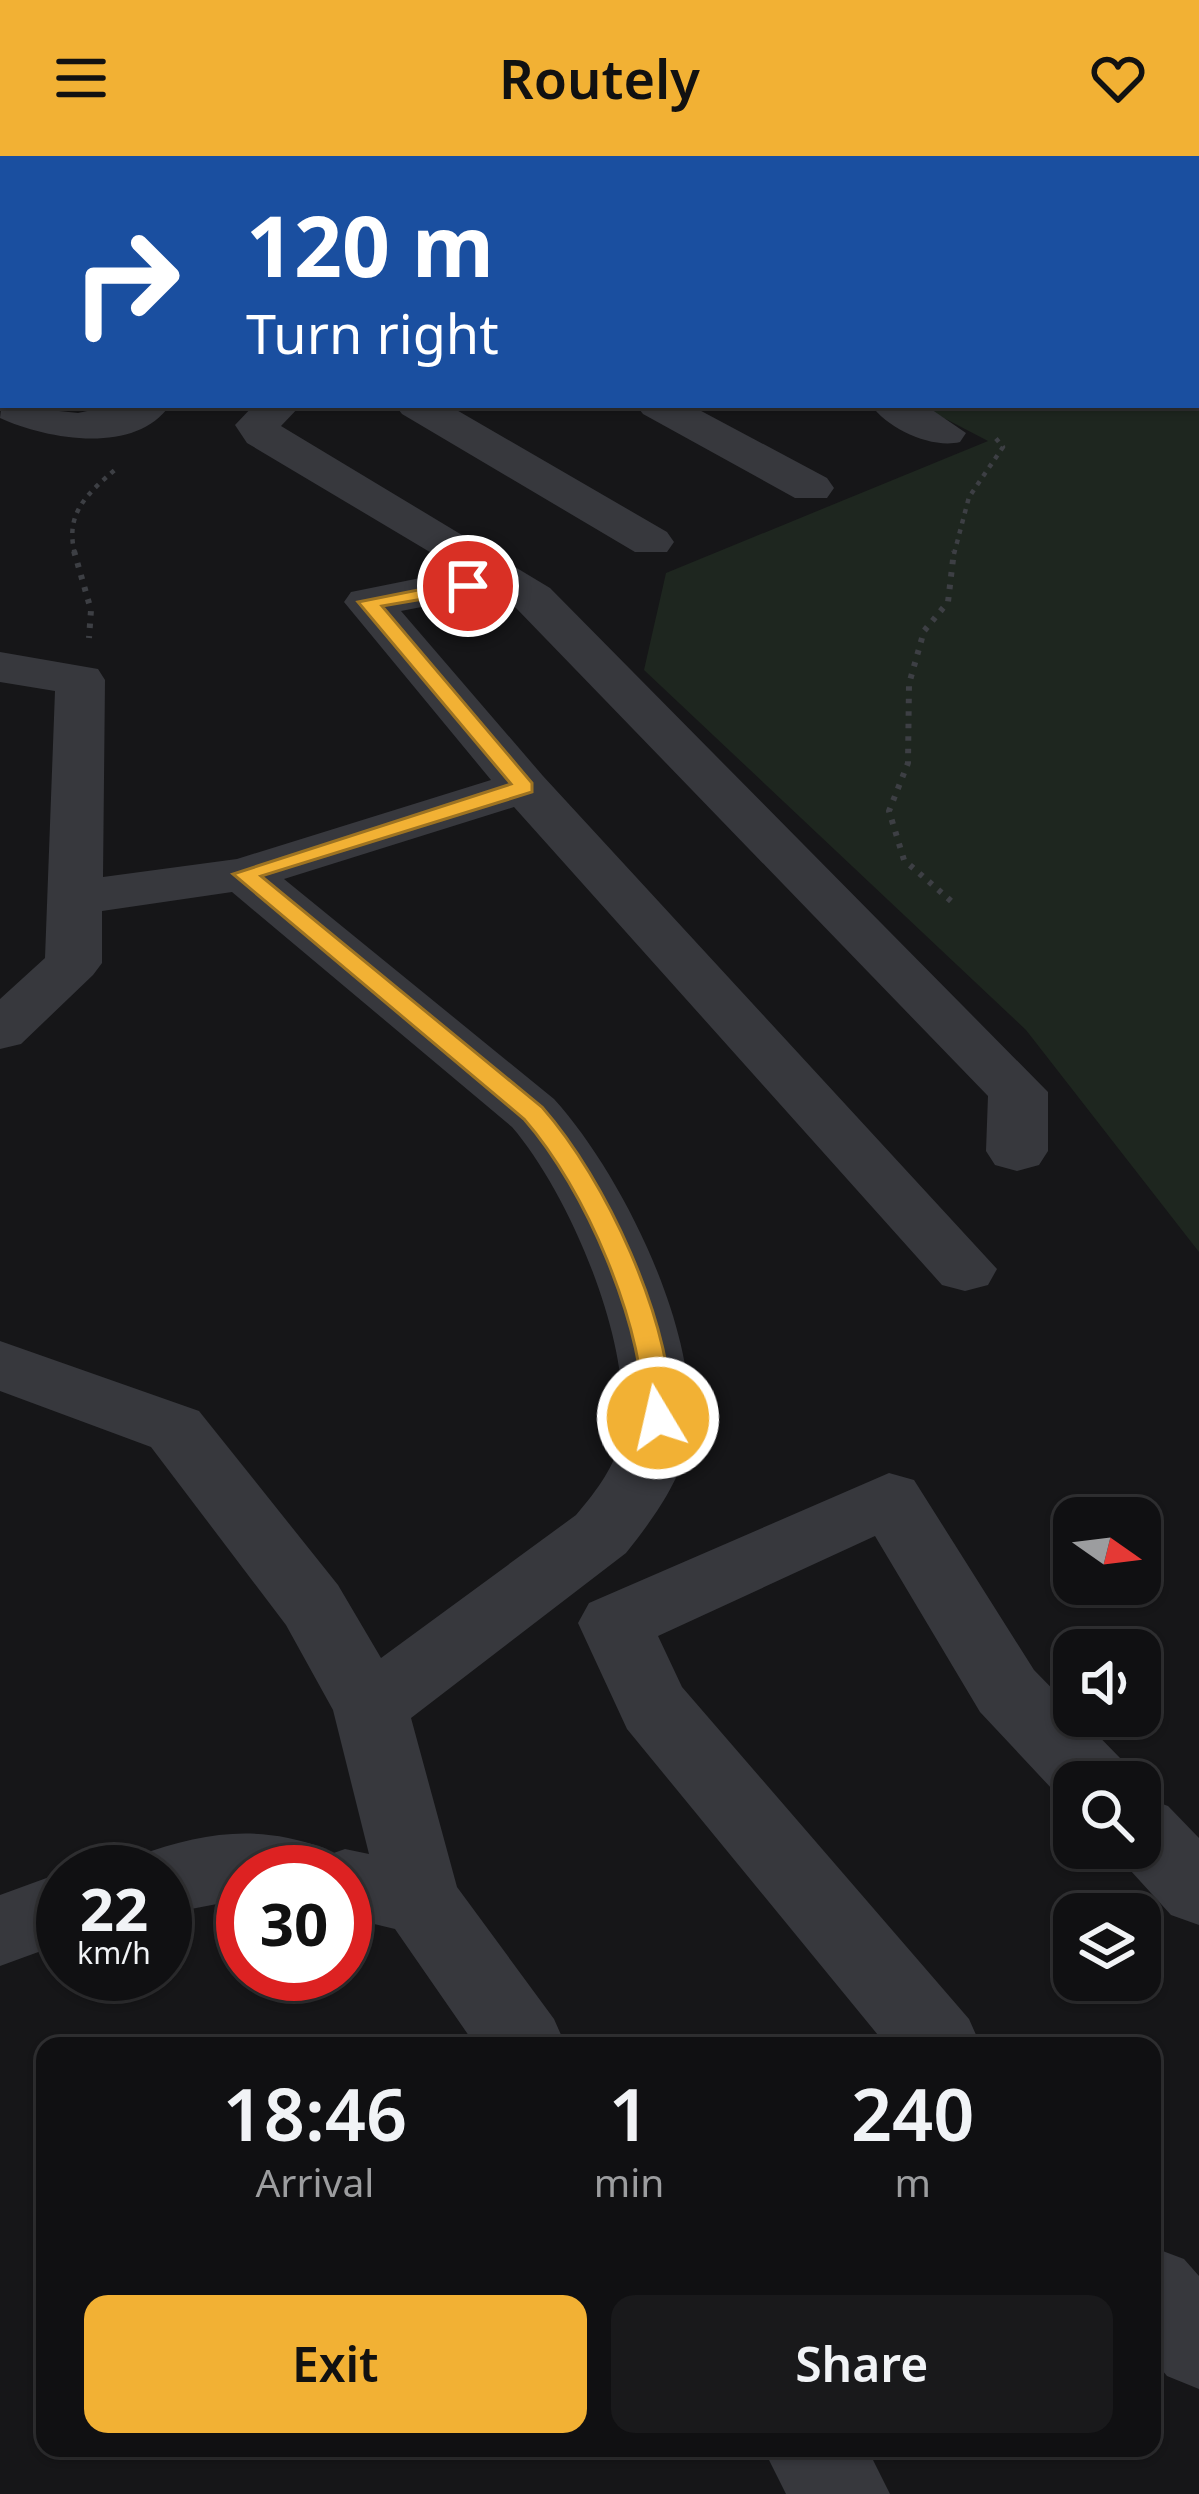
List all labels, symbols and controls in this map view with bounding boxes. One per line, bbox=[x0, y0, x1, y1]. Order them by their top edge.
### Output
text: Routely bbox=[499, 41, 700, 115]
icon: menu bbox=[48, 45, 114, 111]
icon: heart bbox=[1085, 45, 1151, 111]
text: 120 m bbox=[246, 187, 494, 302]
icon: right bbox=[48, 204, 204, 360]
text: Turn right bbox=[246, 296, 499, 370]
pin bbox=[417, 535, 519, 637]
icon: arrive bbox=[435, 553, 501, 619]
position arrow bbox=[595, 1355, 721, 1481]
north arrow bbox=[1053, 1497, 1161, 1605]
map controls bbox=[1053, 1497, 1161, 2001]
button: sound bbox=[1053, 1629, 1161, 1737]
button: search bbox=[1053, 1761, 1161, 1869]
speed limit sign: 30 bbox=[216, 1845, 372, 2001]
text: 22 bbox=[80, 1867, 148, 1949]
button: layers bbox=[1053, 1893, 1161, 2001]
text: km/h bbox=[77, 1932, 151, 1973]
text: 18:46 bbox=[223, 2064, 407, 2162]
text: 1 bbox=[608, 2064, 650, 2162]
text: 240 bbox=[851, 2064, 974, 2162]
text: Arrival bbox=[255, 2155, 374, 2208]
text: min bbox=[594, 2155, 664, 2208]
text: m bbox=[894, 2155, 931, 2208]
button: Exit bbox=[84, 2295, 587, 2433]
button: Share bbox=[611, 2295, 1113, 2433]

